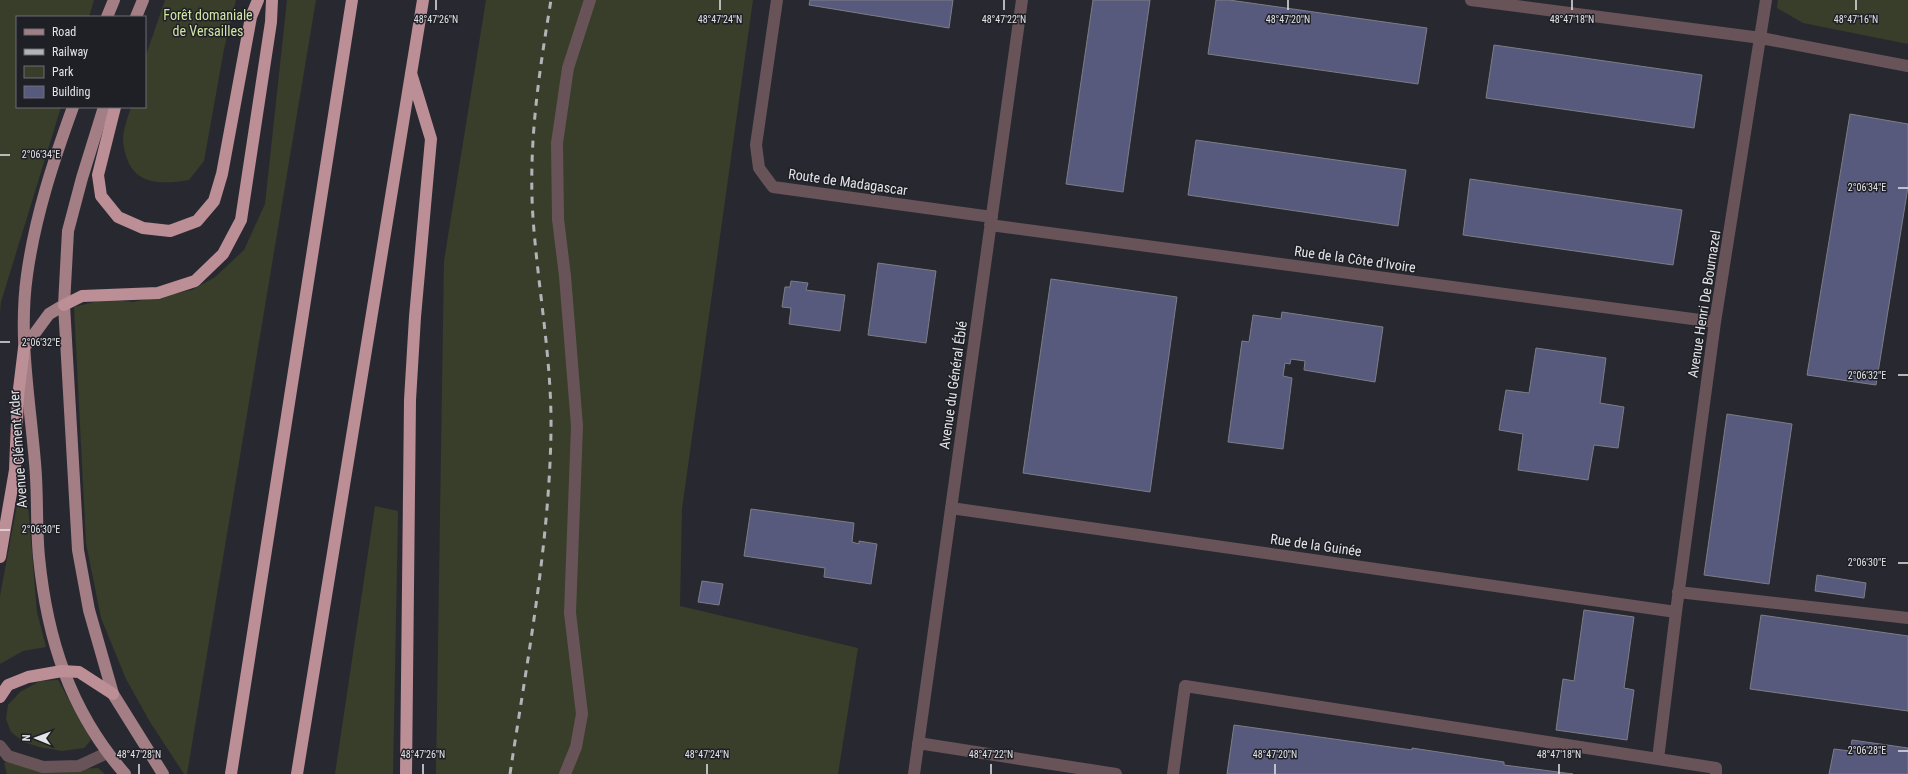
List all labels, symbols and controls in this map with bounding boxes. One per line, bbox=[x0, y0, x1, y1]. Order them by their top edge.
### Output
park label: Forêt domaniale de Versailles bbox=[163, 7, 253, 39]
text: 48°47'26"N bbox=[414, 14, 458, 25]
text: 48°47'24"N bbox=[698, 14, 742, 25]
text: 48°47'22"N bbox=[982, 14, 1026, 25]
text: 48°47'20"N bbox=[1266, 14, 1310, 25]
text: 48°47'18"N bbox=[1550, 14, 1594, 25]
text: 48°47'16"N bbox=[1834, 14, 1878, 25]
legend bbox=[16, 16, 146, 108]
text: Road bbox=[52, 25, 76, 39]
text: Railway bbox=[52, 45, 88, 59]
text: Park bbox=[52, 65, 74, 79]
text: Building bbox=[52, 85, 90, 99]
text: 2°06'34"E bbox=[22, 149, 60, 160]
street label: Route de Madagascar bbox=[787, 166, 909, 198]
text: 2°06'34"E bbox=[1848, 182, 1886, 193]
street label: Avenue Henri De Bournazel bbox=[1684, 229, 1724, 379]
street label: Rue de la Côte d'Ivoire bbox=[1293, 243, 1417, 276]
street label: Avenue du Général Éblé bbox=[935, 319, 970, 450]
text: 2°06'32"E bbox=[22, 337, 60, 348]
text: 2°06'32"E bbox=[1848, 370, 1886, 381]
street label: Avenue Clément Ader bbox=[6, 389, 30, 509]
text: 2°06'30"E bbox=[22, 524, 60, 535]
street label: Rue de la Guinée bbox=[1269, 531, 1363, 559]
text: 2°06'30"E bbox=[1848, 557, 1886, 568]
north arrow bbox=[16, 718, 56, 758]
text: N bbox=[20, 734, 33, 741]
text: 2°06'28"E bbox=[1848, 745, 1886, 756]
text: 48°47'28"N bbox=[117, 749, 161, 760]
text: 48°47'26"N bbox=[401, 749, 445, 760]
text: 48°47'24"N bbox=[685, 749, 729, 760]
text: 48°47'22"N bbox=[969, 749, 1013, 760]
text: 48°47'20"N bbox=[1253, 749, 1297, 760]
text: 48°47'18"N bbox=[1537, 749, 1581, 760]

